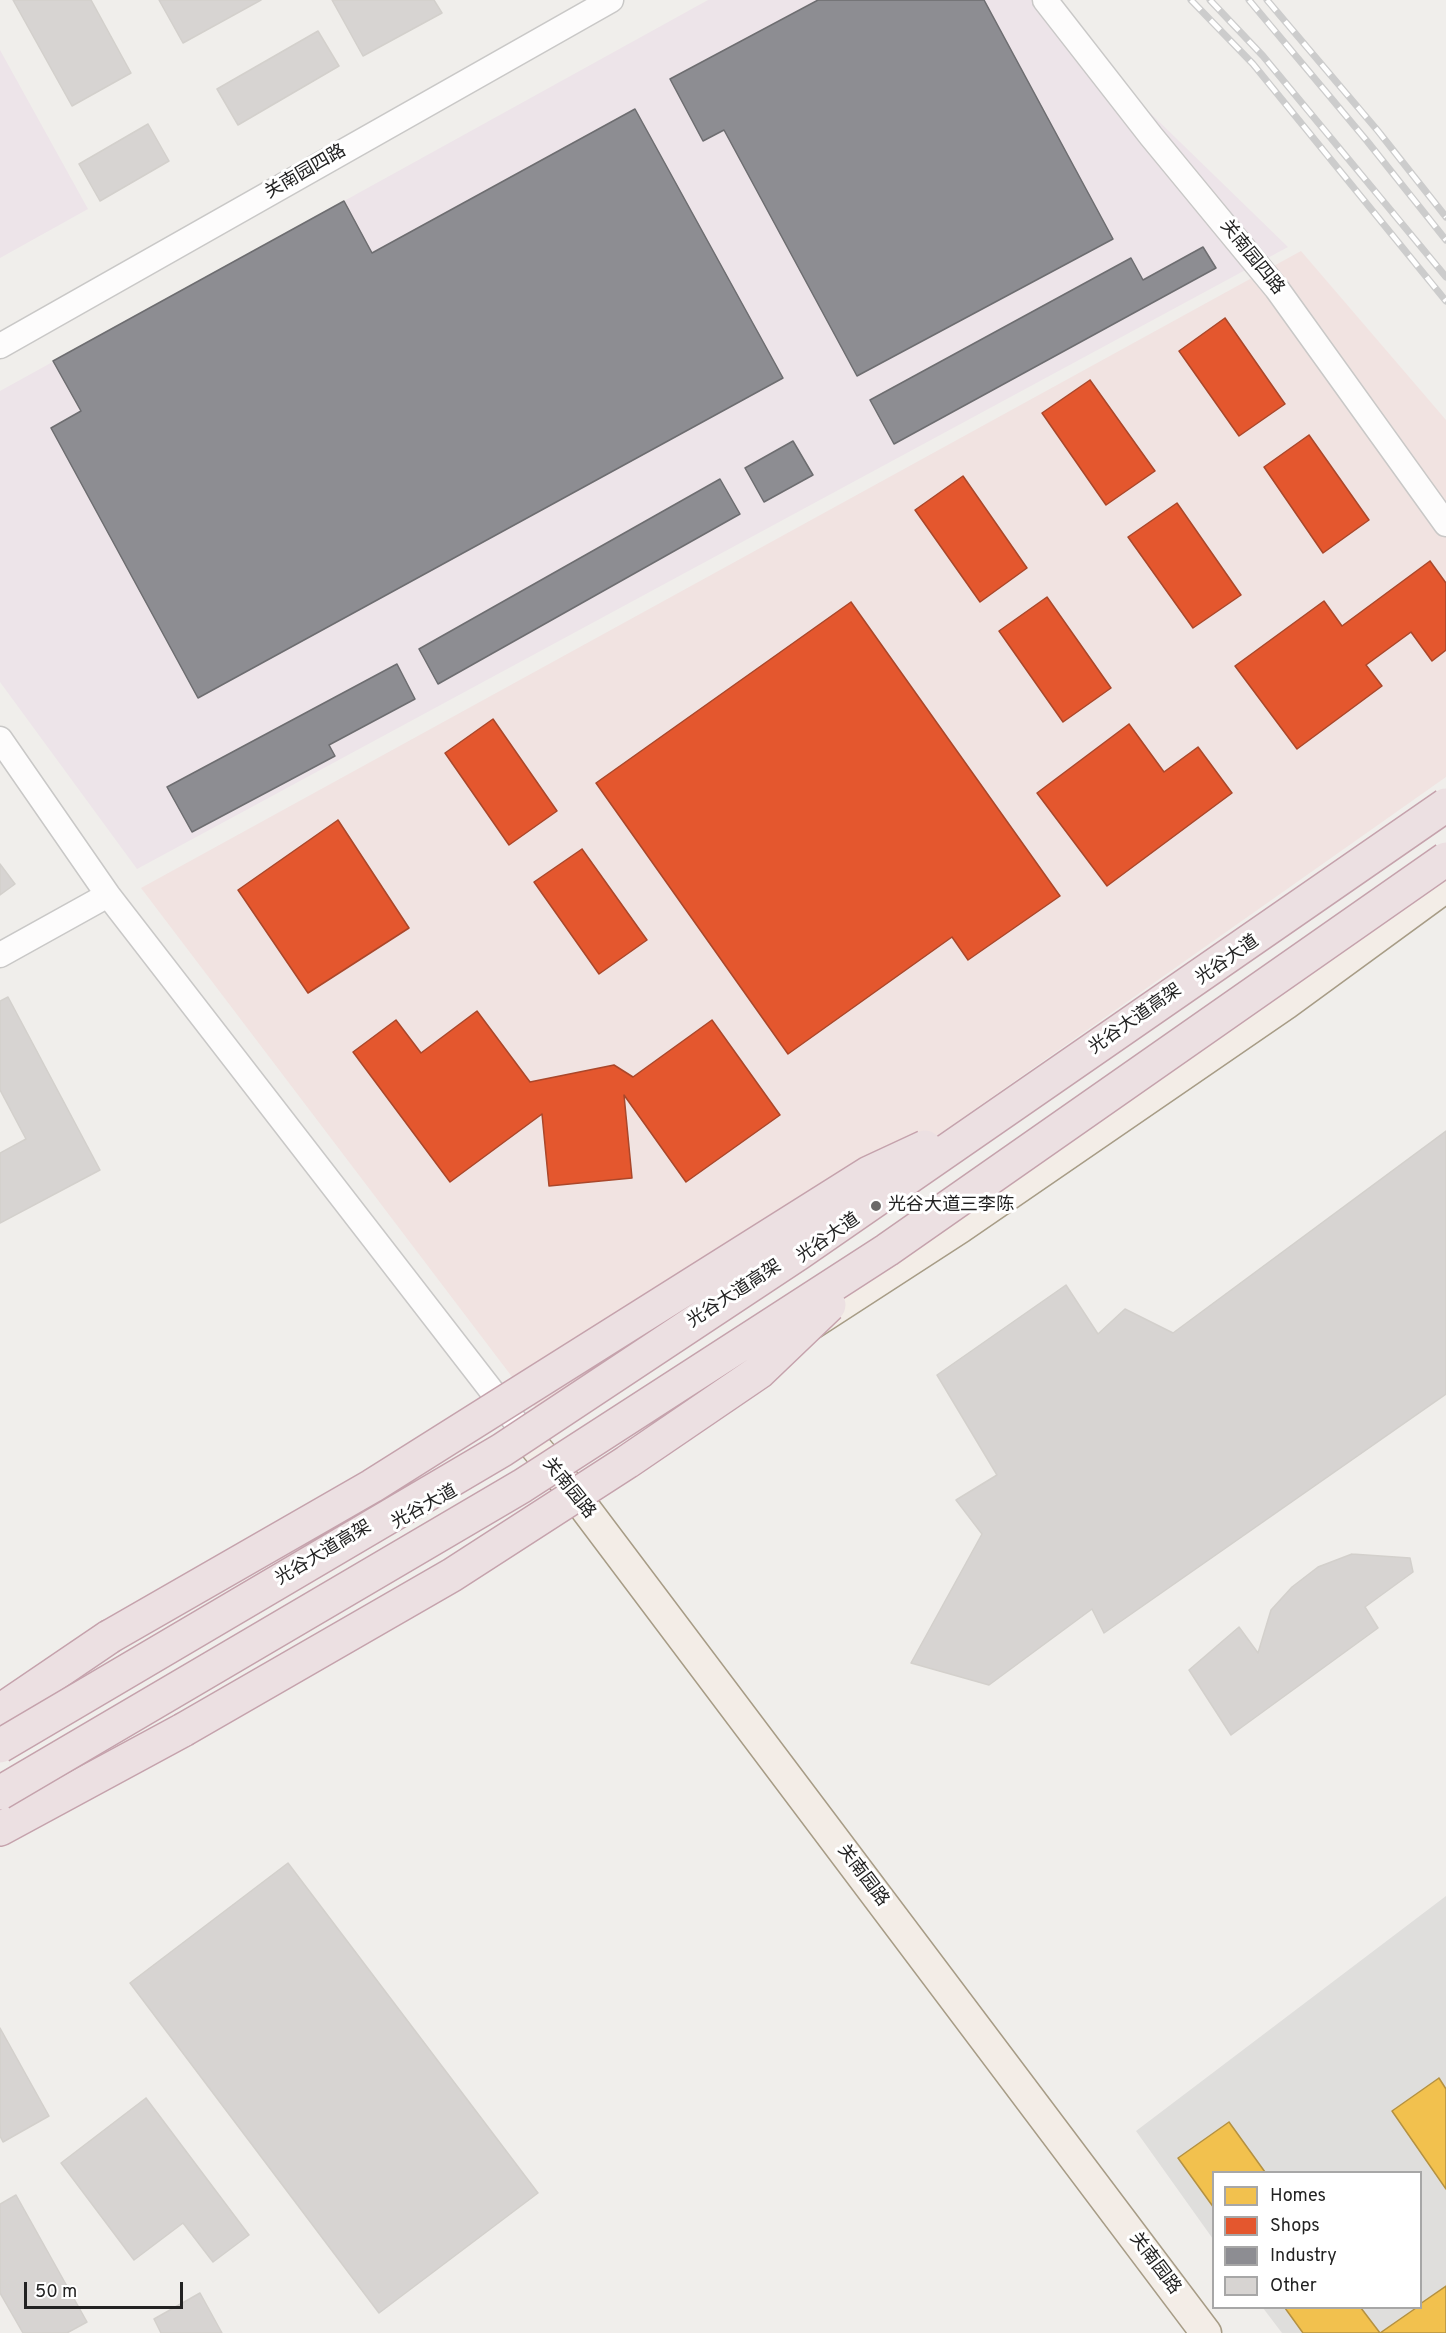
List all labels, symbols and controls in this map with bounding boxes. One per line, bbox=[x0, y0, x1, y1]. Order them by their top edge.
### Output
street label: 关南园四路 bbox=[262, 141, 350, 205]
street label: 关南园四路 bbox=[1214, 216, 1288, 300]
street label: 光谷大道 bbox=[1192, 932, 1264, 990]
street label: 光谷大道高架 bbox=[1086, 980, 1186, 1060]
place label: 光谷大道三李陈 bbox=[888, 1195, 1014, 1217]
marker: 光谷大道三李陈 bbox=[869, 1199, 883, 1213]
street label: 光谷大道 bbox=[793, 1210, 865, 1268]
street label: 光谷大道高架 bbox=[684, 1257, 786, 1333]
street label: 关南园路 bbox=[537, 1454, 599, 1524]
street label: 光谷大道 bbox=[388, 1481, 462, 1535]
street label: 光谷大道高架 bbox=[272, 1517, 376, 1591]
street label: 关南园路 bbox=[832, 1841, 892, 1911]
legend bbox=[1212, 2171, 1422, 2309]
text: Homes bbox=[1270, 2185, 1326, 2208]
text: Shops bbox=[1270, 2215, 1320, 2238]
street label: 关南园路 bbox=[1124, 2229, 1184, 2299]
text: Industry bbox=[1270, 2245, 1337, 2268]
scale bar bbox=[27, 2270, 186, 2308]
text: Other bbox=[1270, 2275, 1317, 2298]
text: 50 m bbox=[35, 2281, 77, 2304]

